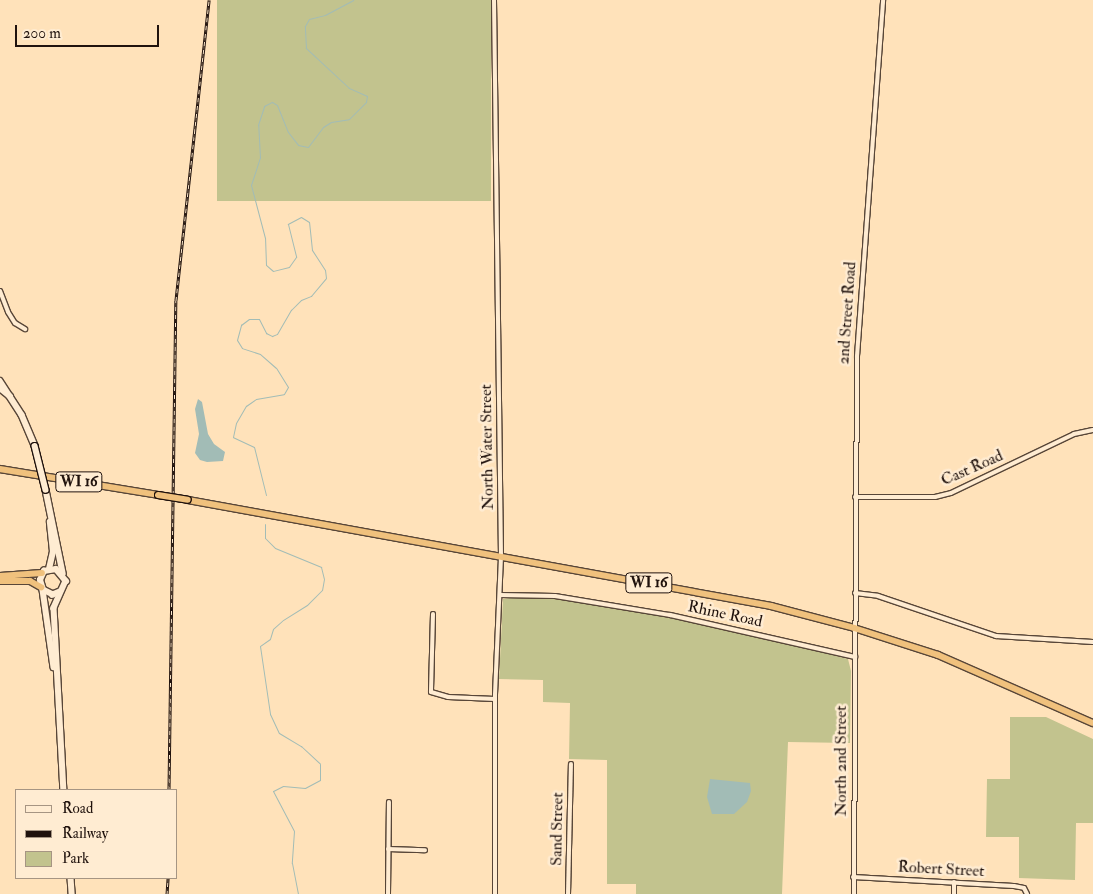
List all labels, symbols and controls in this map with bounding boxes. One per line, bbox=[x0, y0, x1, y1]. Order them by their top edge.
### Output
scale bar bbox=[18, 15, 161, 47]
text: 200 m bbox=[23, 24, 61, 43]
street label: 2nd Street Road bbox=[834, 261, 860, 365]
street label: North Water Street bbox=[476, 384, 498, 510]
street label: Cast Road bbox=[938, 446, 1006, 490]
road number: WI 16 bbox=[55, 470, 103, 494]
road number: WI 16 bbox=[625, 570, 673, 596]
street label: Rhine Road bbox=[686, 597, 764, 631]
street label: North 2nd Street bbox=[831, 706, 851, 816]
legend bbox=[15, 789, 178, 879]
street label: Sand Street bbox=[547, 792, 567, 866]
text: Road bbox=[62, 799, 93, 818]
text: Railway bbox=[62, 824, 108, 843]
text: Park bbox=[62, 849, 89, 868]
street label: Robert Street bbox=[897, 857, 985, 881]

